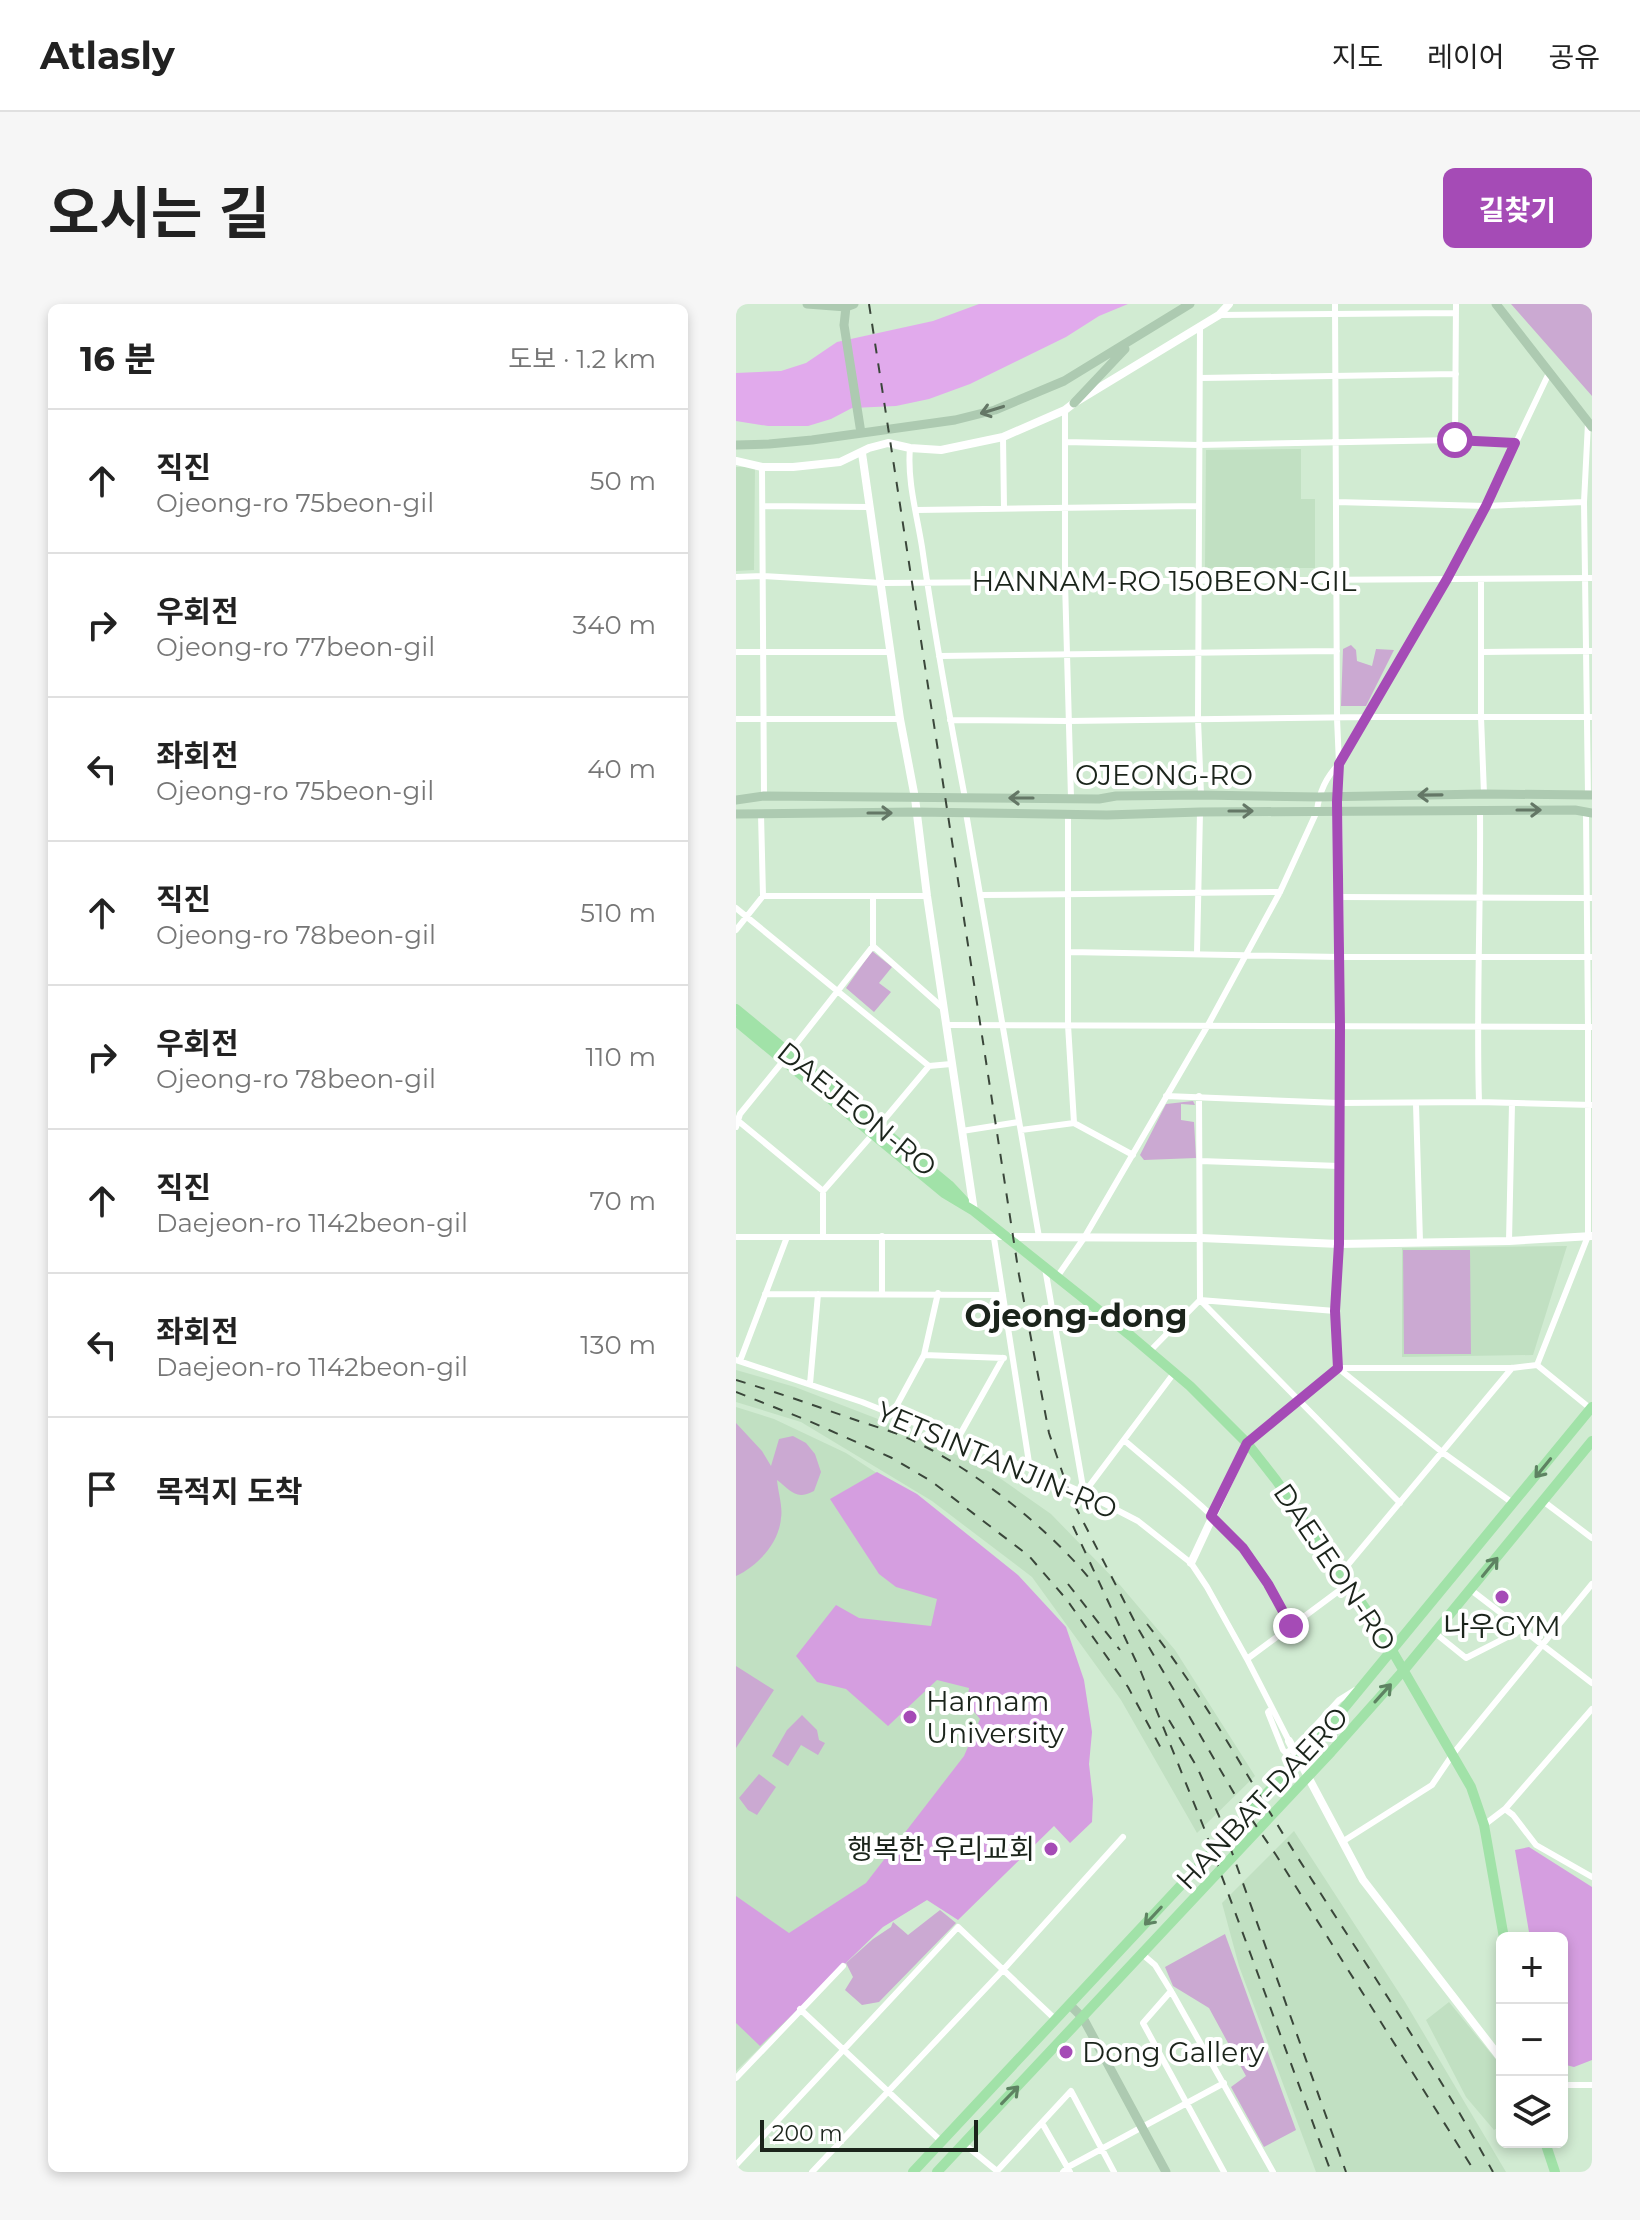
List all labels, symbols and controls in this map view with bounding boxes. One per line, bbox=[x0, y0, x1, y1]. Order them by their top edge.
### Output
text: Atlasly bbox=[40, 32, 175, 79]
text: 지도 bbox=[1332, 40, 1383, 74]
text: 레이어 bbox=[1427, 40, 1504, 74]
text: 공유 bbox=[1548, 40, 1600, 74]
button: 길찾기 bbox=[1443, 168, 1592, 248]
text: 오시는 길 bbox=[48, 179, 270, 247]
text: 16 분 bbox=[80, 338, 156, 380]
text: 도보 · 1.2 km bbox=[508, 343, 656, 375]
one-way arrow bbox=[979, 403, 1005, 418]
route start bbox=[1437, 422, 1473, 458]
text: 직진 bbox=[156, 449, 211, 486]
icon: ahead bbox=[80, 459, 124, 503]
text: 50 m bbox=[590, 465, 656, 497]
text: Ojeong-ro 75beon-gil bbox=[156, 487, 434, 519]
street label: HANNAM-RO 150BEON-GIL bbox=[972, 564, 1357, 598]
text: 우회전 bbox=[156, 593, 239, 630]
icon: right bbox=[80, 603, 124, 647]
text: 340 m bbox=[573, 609, 656, 641]
text: Ojeong-ro 77beon-gil bbox=[156, 631, 435, 663]
text: 좌회전 bbox=[156, 737, 239, 774]
icon: left bbox=[80, 747, 124, 791]
text: 40 m bbox=[587, 753, 656, 785]
street label: OJEONG-RO bbox=[1075, 758, 1253, 792]
text: Ojeong-ro 75beon-gil bbox=[156, 775, 434, 807]
one-way arrow bbox=[1417, 788, 1444, 803]
one-way arrow bbox=[1008, 790, 1035, 806]
one-way arrow bbox=[1515, 802, 1542, 818]
one-way arrow bbox=[1227, 803, 1254, 819]
one-way arrow bbox=[866, 805, 893, 821]
text: 직진 bbox=[156, 881, 211, 918]
icon: ahead bbox=[80, 891, 124, 935]
text: 510 m bbox=[580, 897, 656, 929]
text: Ojeong-ro 78beon-gil bbox=[156, 919, 436, 951]
text: 우회전 bbox=[156, 1025, 239, 1062]
street label: DAEJEON-RO bbox=[771, 1034, 943, 1184]
icon: right bbox=[80, 1035, 124, 1079]
text: 110 m bbox=[586, 1041, 656, 1073]
text: Ojeong-ro 78beon-gil bbox=[156, 1063, 436, 1095]
text: 직진 bbox=[156, 1169, 211, 1206]
icon: ahead bbox=[80, 1179, 124, 1223]
text: 70 m bbox=[590, 1185, 656, 1217]
text: Daejeon-ro 1142beon-gil bbox=[156, 1207, 468, 1239]
district label: Ojeong-dong bbox=[964, 1296, 1188, 1335]
text: 좌회전 bbox=[156, 1313, 239, 1350]
icon: left bbox=[80, 1323, 124, 1367]
text: 130 m bbox=[580, 1329, 656, 1361]
text: Daejeon-ro 1142beon-gil bbox=[156, 1351, 468, 1383]
street label: YETSINTANJIN-RO bbox=[872, 1394, 1122, 1526]
one-way arrow bbox=[1534, 1457, 1552, 1478]
icon: arrive bbox=[80, 1467, 124, 1511]
text: 목적지 도착 bbox=[156, 1473, 303, 1510]
street label: DAEJEON-RO bbox=[1266, 1477, 1404, 1657]
one-way arrow bbox=[1481, 1557, 1499, 1578]
marker: 나우GYM bbox=[1493, 1588, 1511, 1606]
route end bbox=[1273, 1608, 1309, 1644]
place label: 나우GYM bbox=[1443, 1609, 1561, 1643]
place label: Hannam University bbox=[926, 1684, 1065, 1750]
one-way arrow bbox=[1374, 1684, 1392, 1704]
street label: HANBAT-DAERO bbox=[1169, 1700, 1355, 1896]
marker: Hannam University bbox=[901, 1708, 919, 1726]
place label: 행복한 우리교회 bbox=[847, 1832, 1035, 1866]
marker: 행복한 우리교회 bbox=[1042, 1840, 1060, 1858]
one-way arrow bbox=[1143, 1906, 1162, 1926]
map controls bbox=[1496, 1932, 1568, 2148]
button: + bbox=[1496, 1932, 1568, 2004]
button: − bbox=[1496, 2004, 1568, 2076]
place label: Dong Gallery bbox=[1082, 2035, 1265, 2069]
marker: Dong Gallery bbox=[1057, 2043, 1075, 2061]
button: layers bbox=[1496, 2076, 1568, 2148]
one-way arrow bbox=[1001, 2085, 1020, 2105]
scale bar bbox=[760, 2116, 978, 2152]
text: 200 m bbox=[772, 2120, 843, 2147]

